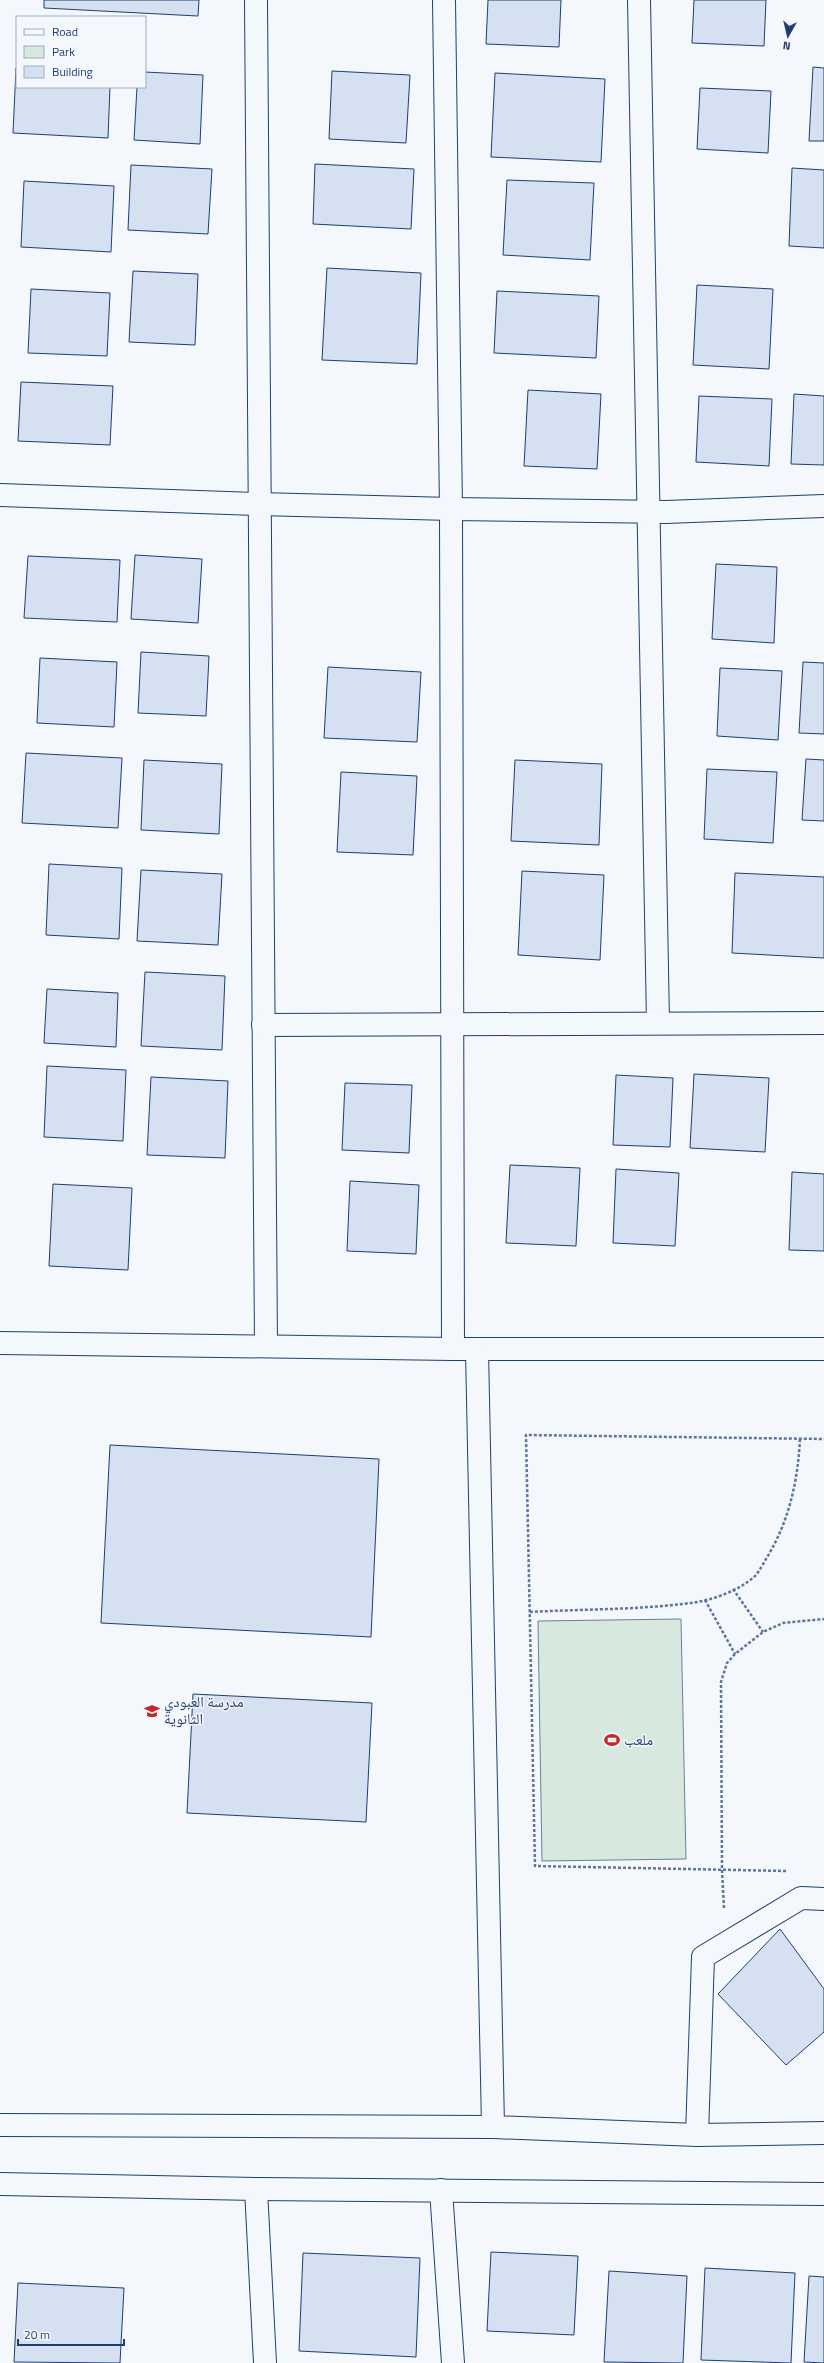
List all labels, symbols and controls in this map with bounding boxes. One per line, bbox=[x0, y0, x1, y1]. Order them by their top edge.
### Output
legend bbox=[16, 16, 146, 88]
north arrow bbox=[768, 16, 808, 56]
text: Road bbox=[52, 22, 78, 41]
text: N bbox=[782, 37, 791, 54]
text: Park bbox=[52, 42, 75, 61]
text: Building bbox=[52, 62, 93, 81]
place label: مدرسة العبودي الثانوية bbox=[164, 1690, 244, 1730]
school or university icon: مدرسة العبودي الثانوية bbox=[143, 1702, 161, 1720]
place label: ملعب bbox=[624, 1728, 653, 1751]
sports icon: ملعب bbox=[603, 1731, 621, 1749]
scale bar bbox=[18, 2321, 124, 2347]
text: 20 m bbox=[24, 2325, 50, 2344]

